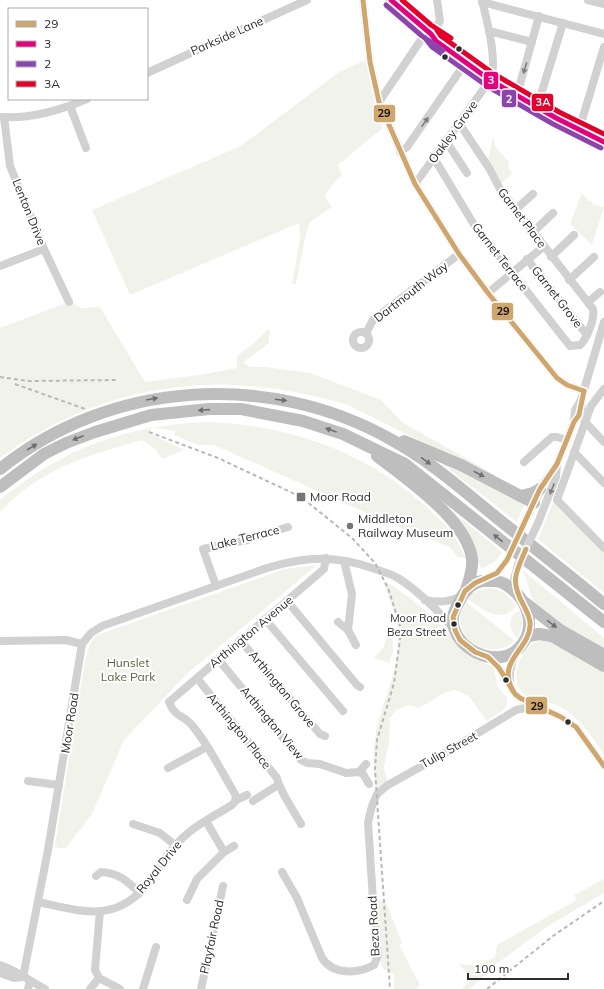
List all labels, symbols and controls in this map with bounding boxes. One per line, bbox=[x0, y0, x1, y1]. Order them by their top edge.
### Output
legend bbox=[8, 8, 148, 100]
street label: Parkside Lane bbox=[188, 13, 266, 58]
text: 29 bbox=[44, 16, 58, 31]
text: 3 bbox=[44, 36, 51, 51]
unlabelled marker bbox=[454, 44, 464, 54]
unlabelled marker bbox=[440, 52, 450, 62]
text: 2 bbox=[44, 56, 51, 71]
one-way arrow bbox=[522, 63, 528, 75]
line badge: 3 bbox=[483, 71, 499, 90]
text: 3 bbox=[488, 73, 495, 87]
text: 3A bbox=[44, 76, 60, 91]
line badge: 2 bbox=[501, 89, 517, 108]
text: 2 bbox=[506, 92, 513, 106]
line badge: 3A bbox=[531, 93, 554, 112]
text: 3A bbox=[536, 95, 551, 109]
street label: Oakley Grove bbox=[425, 97, 480, 166]
line badge: 29 bbox=[373, 104, 396, 123]
text: 29 bbox=[377, 106, 391, 120]
one-way arrow bbox=[421, 117, 429, 127]
street label: Lenton Drive bbox=[9, 176, 50, 247]
street label: Garnet Place bbox=[495, 185, 550, 251]
street label: Garnet Terrace bbox=[469, 220, 532, 294]
street label: Dartmouth Way bbox=[371, 258, 451, 325]
street label: Garnet Grove bbox=[529, 263, 586, 330]
line badge: 29 bbox=[491, 302, 514, 321]
text: 29 bbox=[496, 304, 510, 318]
one-way arrow bbox=[146, 396, 158, 402]
one-way arrow bbox=[275, 397, 287, 403]
one-way arrow bbox=[198, 406, 210, 413]
one-way arrow bbox=[325, 427, 337, 433]
one-way arrow bbox=[71, 435, 83, 441]
one-way arrow bbox=[27, 443, 37, 451]
one-way arrow bbox=[420, 457, 431, 465]
one-way arrow bbox=[473, 471, 484, 477]
one-way arrow bbox=[548, 483, 554, 495]
place label: Moor Road bbox=[310, 489, 371, 504]
marker: Moor Road bbox=[295, 491, 307, 503]
place label: Middleton Railway Museum bbox=[358, 511, 453, 540]
marker: Middleton Railway Museum bbox=[345, 521, 355, 531]
street label: Lake Terrace bbox=[209, 522, 281, 553]
one-way arrow bbox=[493, 533, 503, 542]
street label: Arthington Avenue bbox=[206, 592, 296, 671]
unlabelled marker bbox=[453, 600, 463, 610]
place label: Moor Road Beza Street bbox=[387, 611, 446, 639]
marker: Moor Road Beza Street bbox=[449, 619, 459, 629]
one-way arrow bbox=[547, 619, 558, 628]
street label: Arthington Grove bbox=[246, 647, 319, 730]
park label: Hunslet Lake Park bbox=[101, 655, 156, 684]
unlabelled marker bbox=[501, 675, 511, 685]
street label: Arthington View bbox=[237, 683, 308, 763]
street label: Arthington Place bbox=[204, 690, 275, 772]
street label: Moor Road bbox=[57, 692, 82, 754]
line badge: 29 bbox=[525, 696, 548, 715]
text: 29 bbox=[530, 699, 544, 713]
unlabelled marker bbox=[563, 717, 573, 727]
street label: Tulip Street bbox=[418, 728, 480, 771]
street label: Royal Drive bbox=[133, 837, 184, 896]
street label: Beza Road bbox=[364, 895, 383, 957]
street label: Playfair Road bbox=[196, 899, 227, 975]
scale bar bbox=[468, 955, 568, 981]
text: 100 m bbox=[474, 961, 509, 976]

